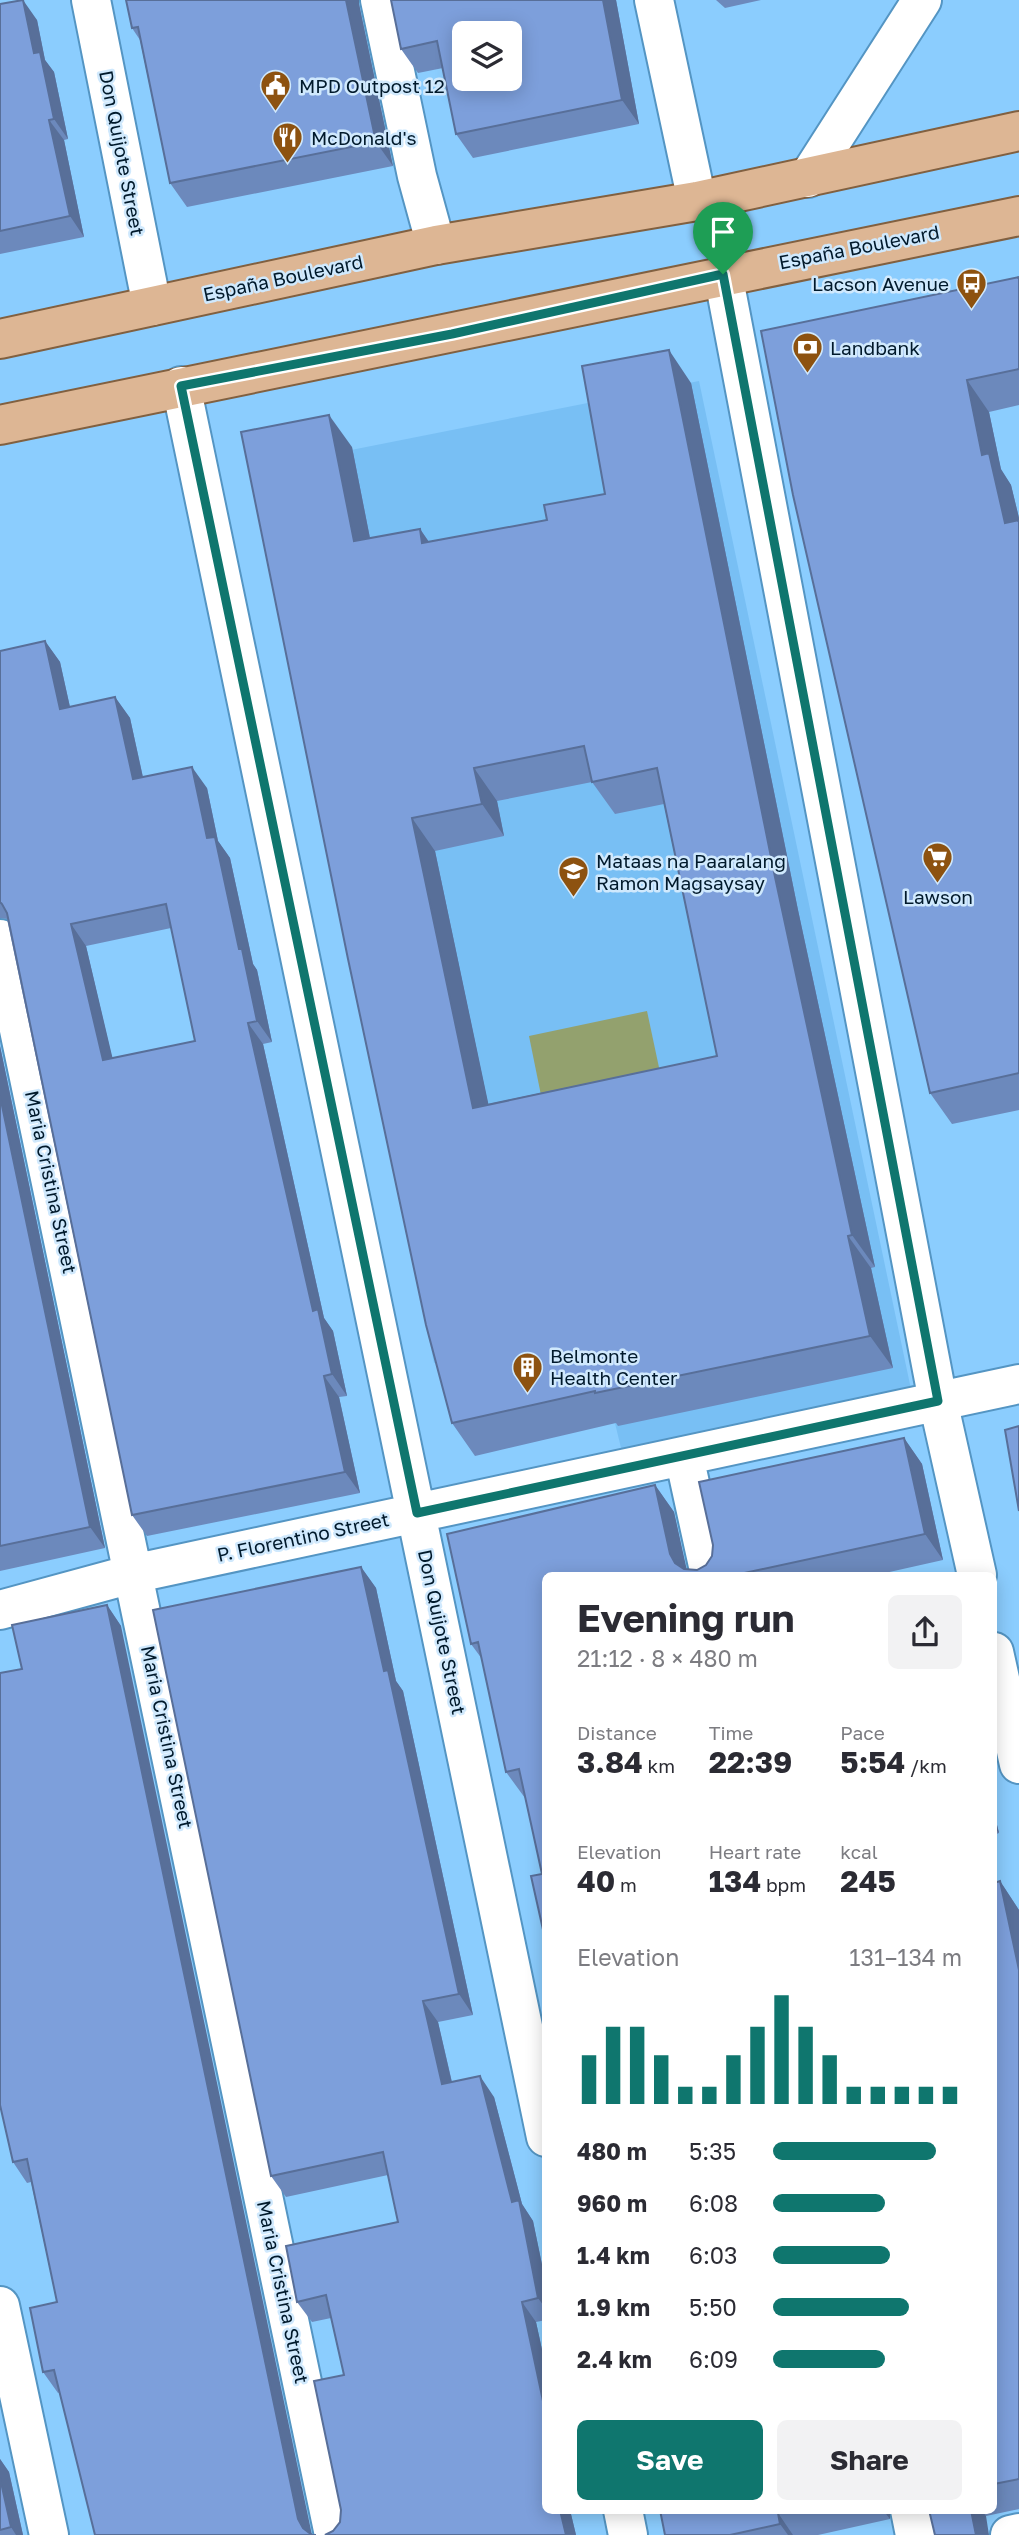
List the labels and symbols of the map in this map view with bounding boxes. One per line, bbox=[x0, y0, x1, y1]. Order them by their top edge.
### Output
street label: Don Quijote Street bbox=[95, 68, 150, 238]
public building icon: MPD Outpost 12 bbox=[259, 69, 293, 113]
place label: MPD Outpost 12 bbox=[299, 74, 445, 97]
restaurant icon: McDonald's bbox=[271, 121, 305, 165]
place label: McDonald's bbox=[311, 126, 417, 149]
pin bbox=[693, 202, 753, 274]
street label: España Boulevard bbox=[777, 220, 941, 273]
street label: España Boulevard bbox=[201, 249, 365, 306]
bus stop icon: Lacson Avenue bbox=[955, 267, 989, 311]
place label: Lacson Avenue bbox=[812, 272, 949, 295]
bank icon: Landbank bbox=[790, 331, 824, 375]
place label: Landbank bbox=[830, 336, 920, 359]
supermarket icon: Lawson bbox=[921, 841, 955, 885]
place label: Mataas na Paaralang Ramon Magsaysay bbox=[596, 849, 786, 894]
school or university icon: Mataas na Paaralang Ramon Magsaysay bbox=[556, 855, 590, 899]
place label: Lawson bbox=[903, 885, 973, 908]
street label: Maria Cristina Street bbox=[21, 1088, 82, 1276]
place label: Belmonte Health Center bbox=[550, 1344, 678, 1389]
building icon: Belmonte Health Center bbox=[510, 1350, 544, 1394]
street label: P. Florentino Street bbox=[215, 1507, 391, 1566]
street label: Don Quijote Street bbox=[414, 1547, 471, 1716]
street label: Maria Cristina Street bbox=[137, 1643, 198, 1831]
street label: Maria Cristina Street bbox=[253, 2198, 314, 2386]

